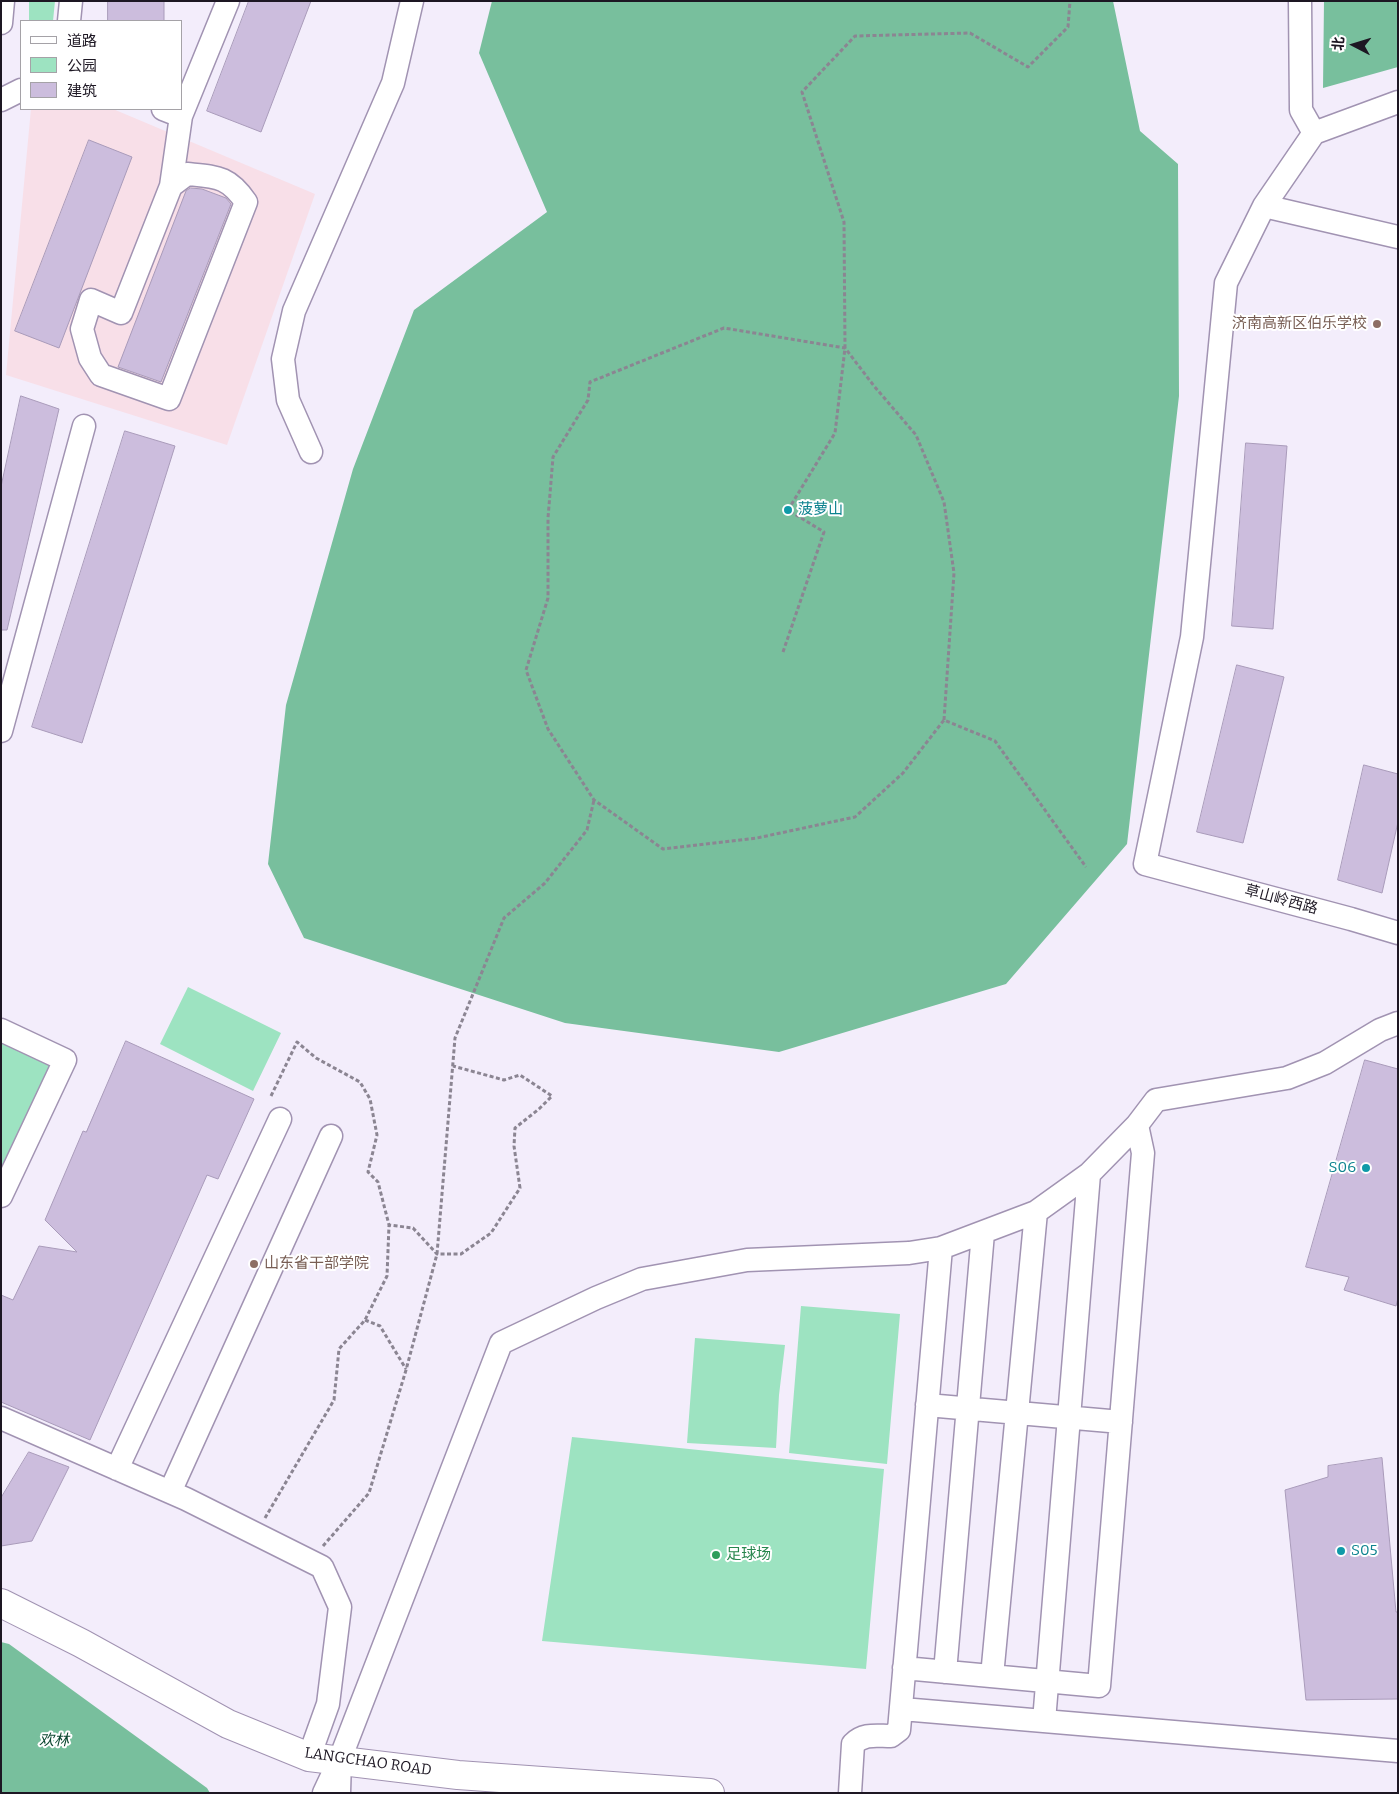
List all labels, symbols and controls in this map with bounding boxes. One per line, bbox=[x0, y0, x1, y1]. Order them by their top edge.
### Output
legend bbox=[20, 20, 182, 110]
north arrow bbox=[1329, 20, 1379, 70]
text: 道路 bbox=[67, 32, 97, 50]
text: 北 bbox=[1329, 36, 1348, 51]
text: 公园 bbox=[67, 57, 97, 75]
text: 建筑 bbox=[67, 82, 97, 100]
place label: 济南高新区伯乐学校 bbox=[1232, 315, 1367, 333]
marker: 济南高新区伯乐学校 bbox=[1371, 318, 1383, 330]
place label: 菠萝山 bbox=[798, 501, 843, 519]
marker: 菠萝山 bbox=[782, 504, 794, 516]
street label: 草山岭西路 bbox=[1242, 882, 1320, 918]
place label: S06 bbox=[1329, 1159, 1356, 1177]
marker: S06 bbox=[1360, 1162, 1372, 1174]
place label: 山东省干部学院 bbox=[264, 1255, 369, 1273]
marker: 山东省干部学院 bbox=[248, 1258, 260, 1270]
place label: S05 bbox=[1351, 1542, 1378, 1560]
marker: S05 bbox=[1335, 1545, 1347, 1557]
place label: 足球场 bbox=[726, 1546, 771, 1564]
marker: 足球场 bbox=[710, 1549, 722, 1561]
park label: 欢林 bbox=[39, 1732, 69, 1750]
street label: LANGCHAO ROAD bbox=[303, 1744, 433, 1780]

